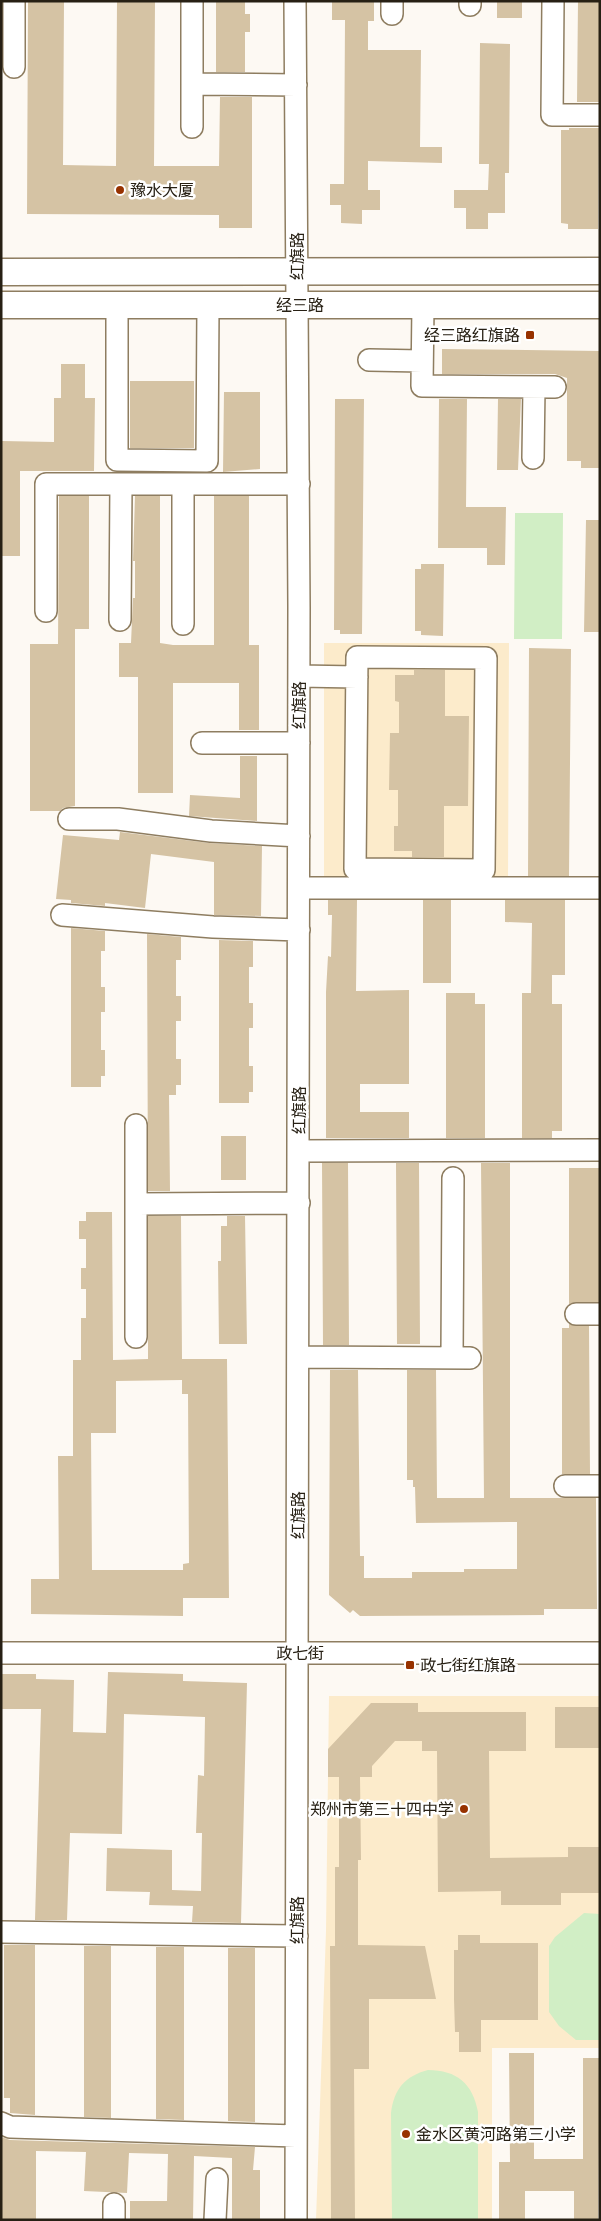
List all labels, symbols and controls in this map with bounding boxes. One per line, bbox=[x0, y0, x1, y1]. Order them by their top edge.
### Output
place label: 豫水大厦 bbox=[130, 179, 194, 202]
marker: 豫水大厦 bbox=[114, 184, 126, 196]
street label: 红旗路 bbox=[286, 232, 309, 280]
street label: 经三路 bbox=[276, 294, 324, 317]
place label: 经三路红旗路 bbox=[424, 324, 520, 347]
marker: 经三路红旗路 bbox=[524, 329, 536, 341]
street label: 红旗路 bbox=[288, 681, 311, 729]
street label: 红旗路 bbox=[288, 1086, 311, 1134]
street label: 红旗路 bbox=[287, 1491, 310, 1539]
street label: 政七街 bbox=[276, 1642, 324, 1665]
place label: 政七街红旗路 bbox=[420, 1654, 516, 1677]
marker: 政七街红旗路 bbox=[404, 1659, 416, 1671]
place label: 郑州市第三十四中学 bbox=[310, 1798, 454, 1821]
marker: 郑州市第三十四中学 bbox=[458, 1803, 470, 1815]
street label: 红旗路 bbox=[286, 1896, 309, 1944]
place label: 金水区黄河路第三小学 bbox=[416, 2123, 576, 2146]
marker: 金水区黄河路第三小学 bbox=[400, 2128, 412, 2140]

